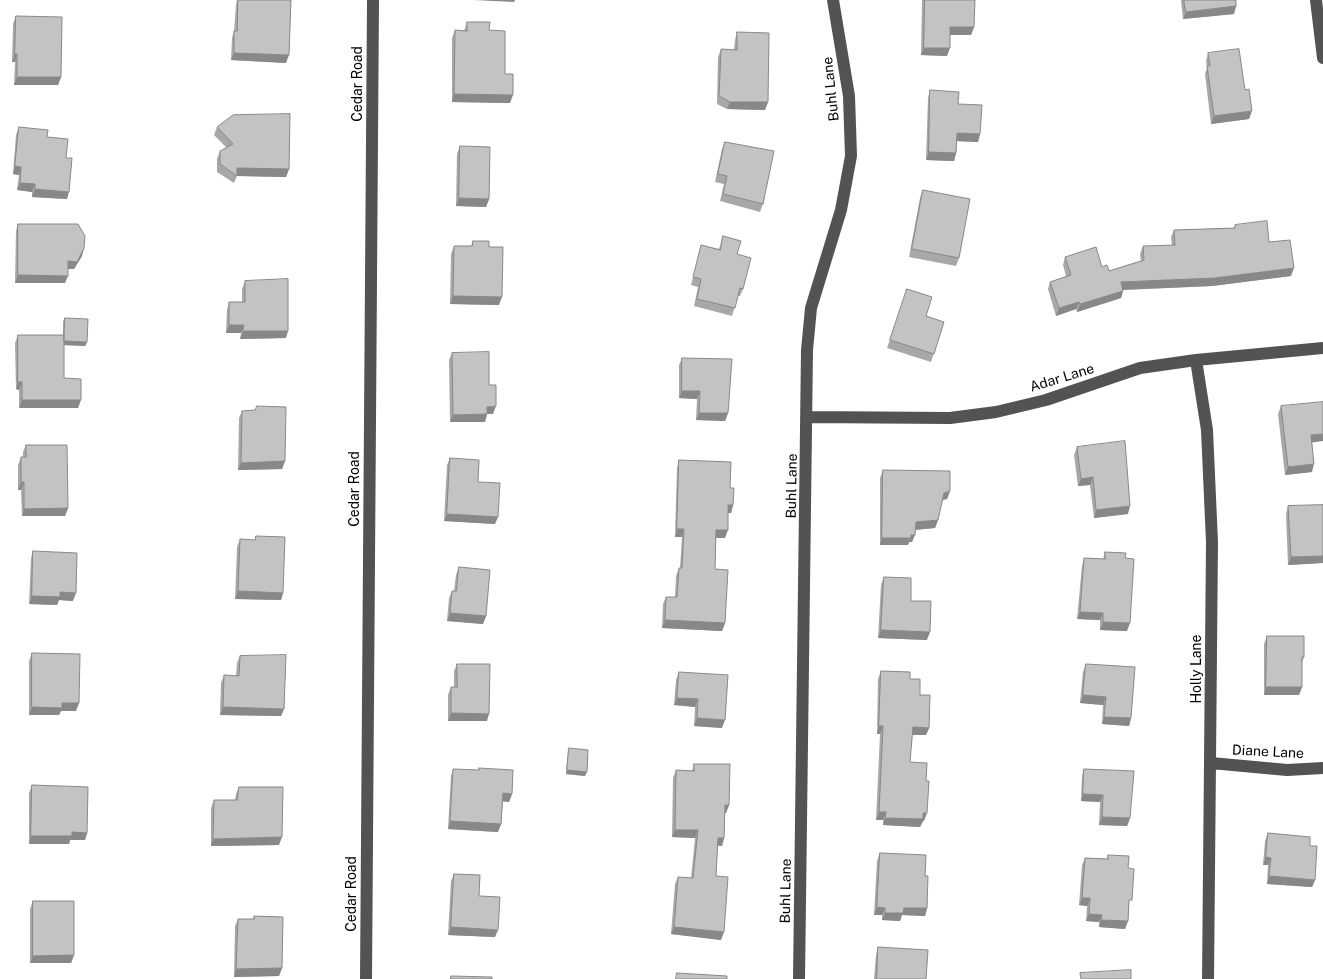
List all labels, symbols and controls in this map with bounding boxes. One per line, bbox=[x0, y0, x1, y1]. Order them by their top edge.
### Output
street label: Cedar Road bbox=[350, 46, 366, 122]
street label: Buhl Lane bbox=[819, 56, 843, 122]
street label: Adar Lane bbox=[1028, 360, 1096, 396]
street label: Cedar Road bbox=[347, 451, 363, 527]
street label: Buhl Lane bbox=[783, 453, 801, 519]
street label: Holly Lane bbox=[1189, 634, 1205, 704]
street label: Diane Lane bbox=[1232, 742, 1304, 762]
street label: Cedar Road bbox=[344, 856, 360, 932]
street label: Buhl Lane bbox=[777, 858, 795, 924]

